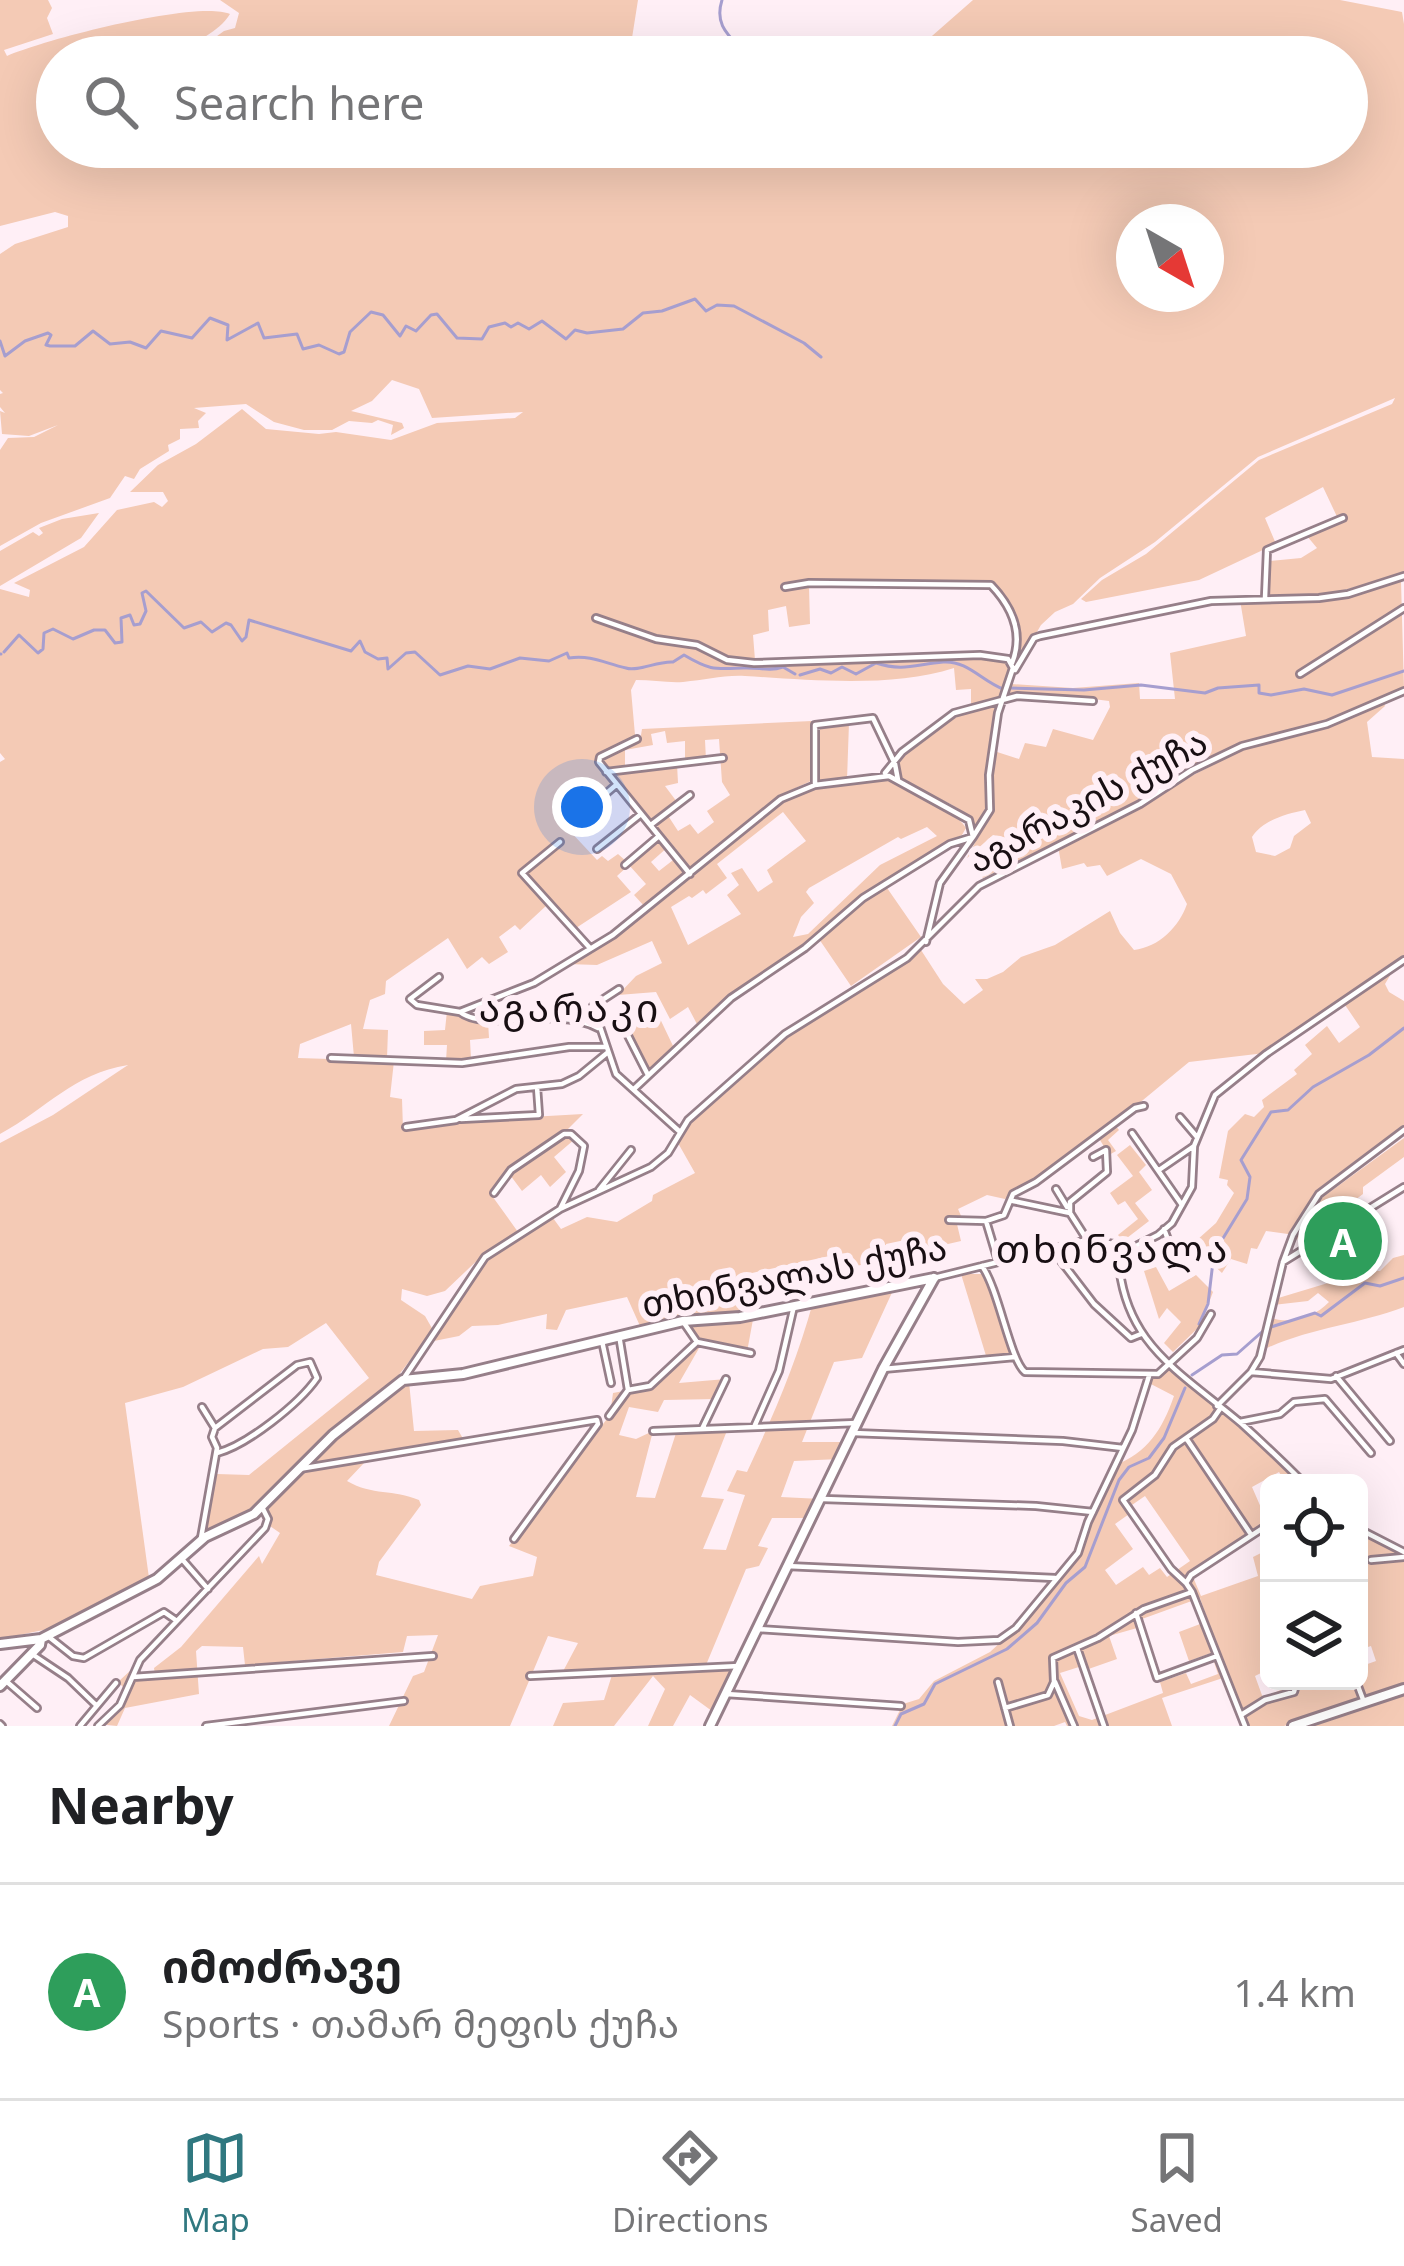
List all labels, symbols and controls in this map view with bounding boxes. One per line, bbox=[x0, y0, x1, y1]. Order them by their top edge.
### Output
search box bbox=[36, 36, 1368, 168]
icon: search bbox=[78, 69, 144, 135]
text: Search here bbox=[174, 72, 424, 133]
north arrow bbox=[1116, 204, 1224, 312]
street label: აგარაკის ქუჩა bbox=[959, 716, 1215, 884]
your location bbox=[552, 777, 612, 837]
district label: აგარაკი bbox=[479, 980, 661, 1033]
pin: A bbox=[1304, 1196, 1382, 1286]
street label: თხინვალას ქუჩა bbox=[637, 1221, 951, 1329]
district label: თხინვალა bbox=[996, 1221, 1230, 1274]
map controls bbox=[1260, 1474, 1368, 1690]
button: locate bbox=[1260, 1474, 1368, 1582]
button: layers bbox=[1260, 1582, 1368, 1690]
text: Nearby bbox=[48, 1769, 234, 1839]
text: იმოძრავე bbox=[162, 1935, 402, 1996]
text: A bbox=[74, 1965, 101, 2018]
text: 1.4 km bbox=[1234, 1965, 1356, 2018]
text: Sports · თამარ მეფის ქუჩა bbox=[162, 1996, 679, 2049]
tab: Map bbox=[181, 2125, 250, 2242]
tab: Directions bbox=[612, 2125, 769, 2242]
tab: Saved bbox=[1131, 2125, 1223, 2242]

